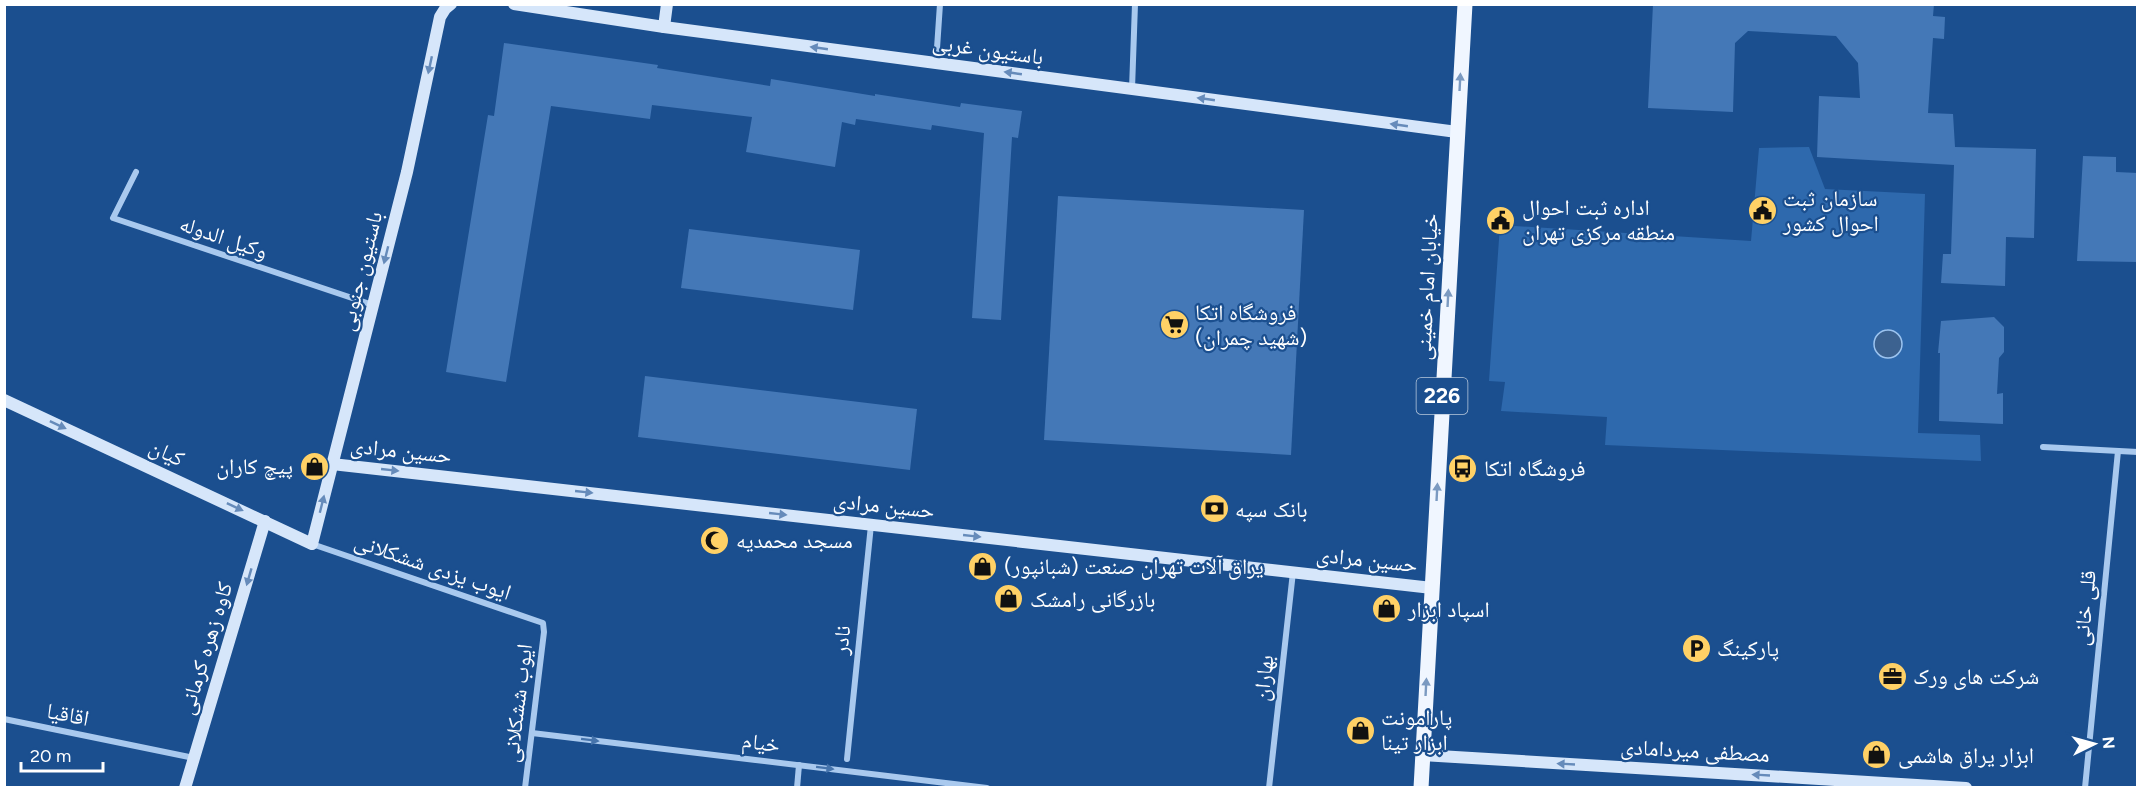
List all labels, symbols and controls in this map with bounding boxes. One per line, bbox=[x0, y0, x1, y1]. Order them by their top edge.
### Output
street label: باستیون غربی bbox=[931, 28, 1045, 71]
one-way arrow bbox=[810, 43, 829, 52]
one-way arrow bbox=[425, 56, 434, 75]
one-way arrow bbox=[1003, 69, 1022, 78]
one-way arrow bbox=[1456, 73, 1465, 92]
one-way arrow bbox=[1196, 94, 1215, 104]
one-way arrow bbox=[1390, 120, 1409, 129]
place label: سازمان ثبت احوال کشور bbox=[1782, 185, 1879, 237]
place label: اداره ثبت احوال منطقه مركزی تهران bbox=[1522, 194, 1675, 246]
public building icon: سازمان ثبت احوال کشور bbox=[1746, 195, 1778, 227]
public building icon: اداره ثبت احوال منطقه مركزی تهران bbox=[1485, 204, 1517, 236]
street label: باستیون جنوبی bbox=[333, 208, 388, 334]
street label: وکیل الدوله bbox=[176, 210, 271, 265]
street label: خیابان امام خمینی bbox=[1409, 213, 1445, 361]
one-way arrow bbox=[380, 246, 390, 264]
one-way arrow bbox=[1443, 288, 1452, 307]
place label: فروشگاه اتکا (شهید چمران) bbox=[1195, 299, 1307, 351]
supermarket icon: فروشگاه اتکا (شهید چمران) bbox=[1158, 309, 1190, 341]
road number: 226 bbox=[1416, 378, 1468, 414]
one-way arrow bbox=[49, 420, 66, 429]
street label: حسین مرادی bbox=[349, 432, 453, 469]
street label: کیان bbox=[145, 433, 189, 472]
shop icon: پیچ کاران bbox=[298, 450, 330, 482]
bus stop icon: فروشگاه اتکا bbox=[1447, 452, 1479, 484]
place label: پیچ کاران bbox=[216, 453, 293, 480]
place label: فروشگاه اتکا bbox=[1484, 455, 1585, 482]
one-way arrow bbox=[381, 465, 400, 475]
one-way arrow bbox=[1432, 483, 1442, 502]
one-way arrow bbox=[575, 487, 594, 497]
street label: حسین مرادی bbox=[832, 487, 936, 524]
bank icon: بانک سپه bbox=[1198, 493, 1230, 525]
one-way arrow bbox=[318, 495, 327, 513]
place label: بانک سپه bbox=[1235, 496, 1308, 523]
one-way arrow bbox=[226, 502, 243, 511]
one-way arrow bbox=[768, 509, 787, 519]
mosque icon: مسجد محمدیه bbox=[699, 524, 731, 556]
street label: ایوب یزدی ششکلانی bbox=[351, 527, 515, 606]
place label: مسجد محمدیه bbox=[736, 527, 853, 554]
one-way arrow bbox=[962, 531, 981, 541]
street label: حسین مرادی bbox=[1315, 541, 1419, 578]
shop icon: یراق آلات تهران صنعت (شبانپور) bbox=[967, 550, 999, 582]
place label: یراق آلات تهران صنعت (شبانپور) bbox=[1004, 553, 1264, 580]
one-way arrow bbox=[244, 568, 253, 586]
street label: قلی خانی bbox=[2067, 569, 2102, 647]
street label: کاوه زهره کرمانی bbox=[173, 579, 238, 718]
shop icon: بازرگانی رامشک bbox=[993, 583, 1025, 615]
place label: بازرگانی رامشک bbox=[1030, 586, 1155, 613]
shop icon: اسپاد ابزار bbox=[1371, 593, 1403, 625]
place label: اسپاد ابزار bbox=[1407, 596, 1490, 623]
street label: نادر bbox=[826, 624, 856, 657]
parking icon: پارکینگ bbox=[1680, 632, 1712, 664]
place label: پارکینگ bbox=[1717, 635, 1779, 662]
street label: ایوب ششکلانی bbox=[497, 642, 538, 764]
street label: بهاران bbox=[1248, 653, 1279, 703]
office icon: شرکت های ورک bbox=[1876, 660, 1908, 692]
place label: شرکت های ورک bbox=[1913, 663, 2039, 690]
one-way arrow bbox=[1422, 678, 1431, 697]
street label: اقاقیا bbox=[44, 697, 91, 732]
place label: پارامونت ابزار تینا bbox=[1381, 704, 1452, 756]
shop icon: پارامونت ابزار تینا bbox=[1344, 714, 1376, 746]
north arrow bbox=[2064, 714, 2124, 774]
street label: خیام bbox=[740, 727, 782, 759]
street label: مصطفی میردامادی bbox=[1620, 733, 1770, 768]
scale bar bbox=[21, 735, 104, 773]
one-way arrow bbox=[580, 735, 599, 744]
text: N bbox=[2098, 736, 2118, 750]
shop icon: ابزار یراق هاشمی bbox=[1861, 739, 1893, 771]
place label: ابزار یراق هاشمی bbox=[1898, 742, 2034, 769]
text: 20 m bbox=[30, 745, 71, 767]
one-way arrow bbox=[1557, 759, 1576, 768]
one-way arrow bbox=[816, 763, 835, 773]
one-way arrow bbox=[1751, 771, 1770, 780]

